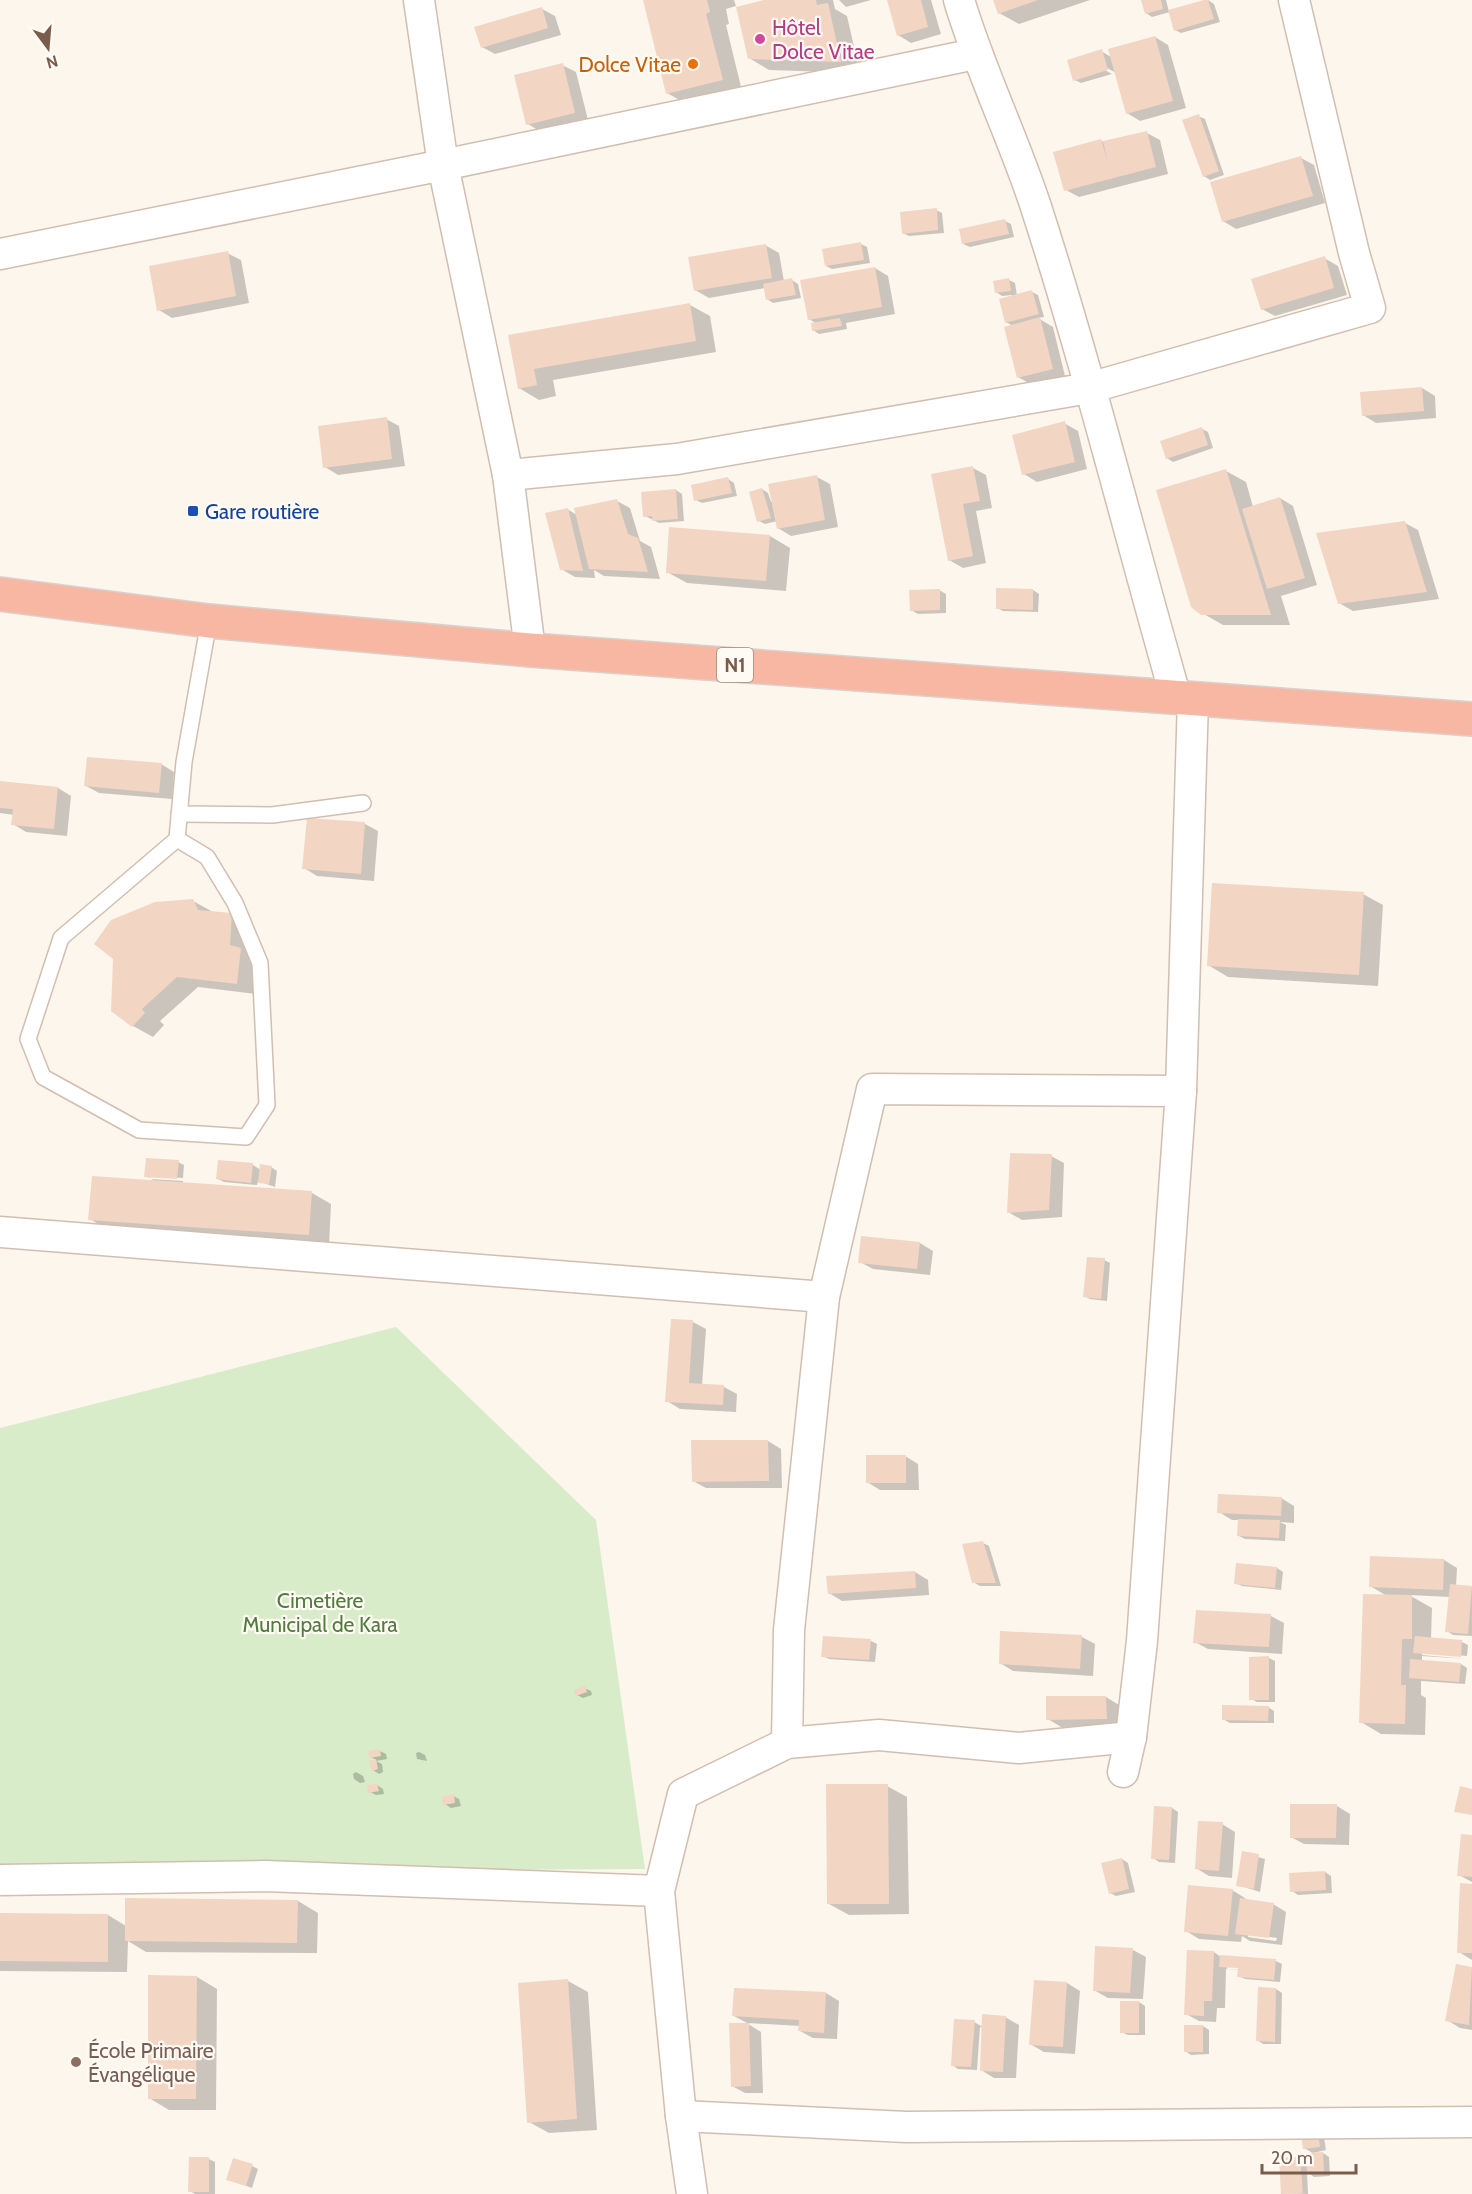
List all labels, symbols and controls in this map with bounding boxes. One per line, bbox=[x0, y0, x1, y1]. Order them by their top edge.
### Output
place label: Hôtel Dolce Vitae bbox=[772, 15, 875, 64]
north arrow bbox=[18, 18, 78, 78]
marker: Hôtel Dolce Vitae bbox=[753, 32, 767, 46]
text: N bbox=[44, 51, 60, 73]
place label: Dolce Vitae bbox=[578, 52, 681, 77]
marker: Dolce Vitae bbox=[686, 57, 700, 71]
place label: Gare routière bbox=[205, 499, 320, 524]
marker: Gare routière bbox=[186, 504, 200, 518]
road number: N1 bbox=[717, 648, 753, 682]
park label: Cimetière Municipal de Kara bbox=[242, 1588, 398, 1637]
place label: École Primaire Évangélique bbox=[88, 2038, 214, 2087]
marker: École Primaire Évangélique bbox=[69, 2055, 83, 2069]
scale bar bbox=[1262, 2137, 1356, 2175]
text: 20 m bbox=[1271, 2147, 1313, 2169]

